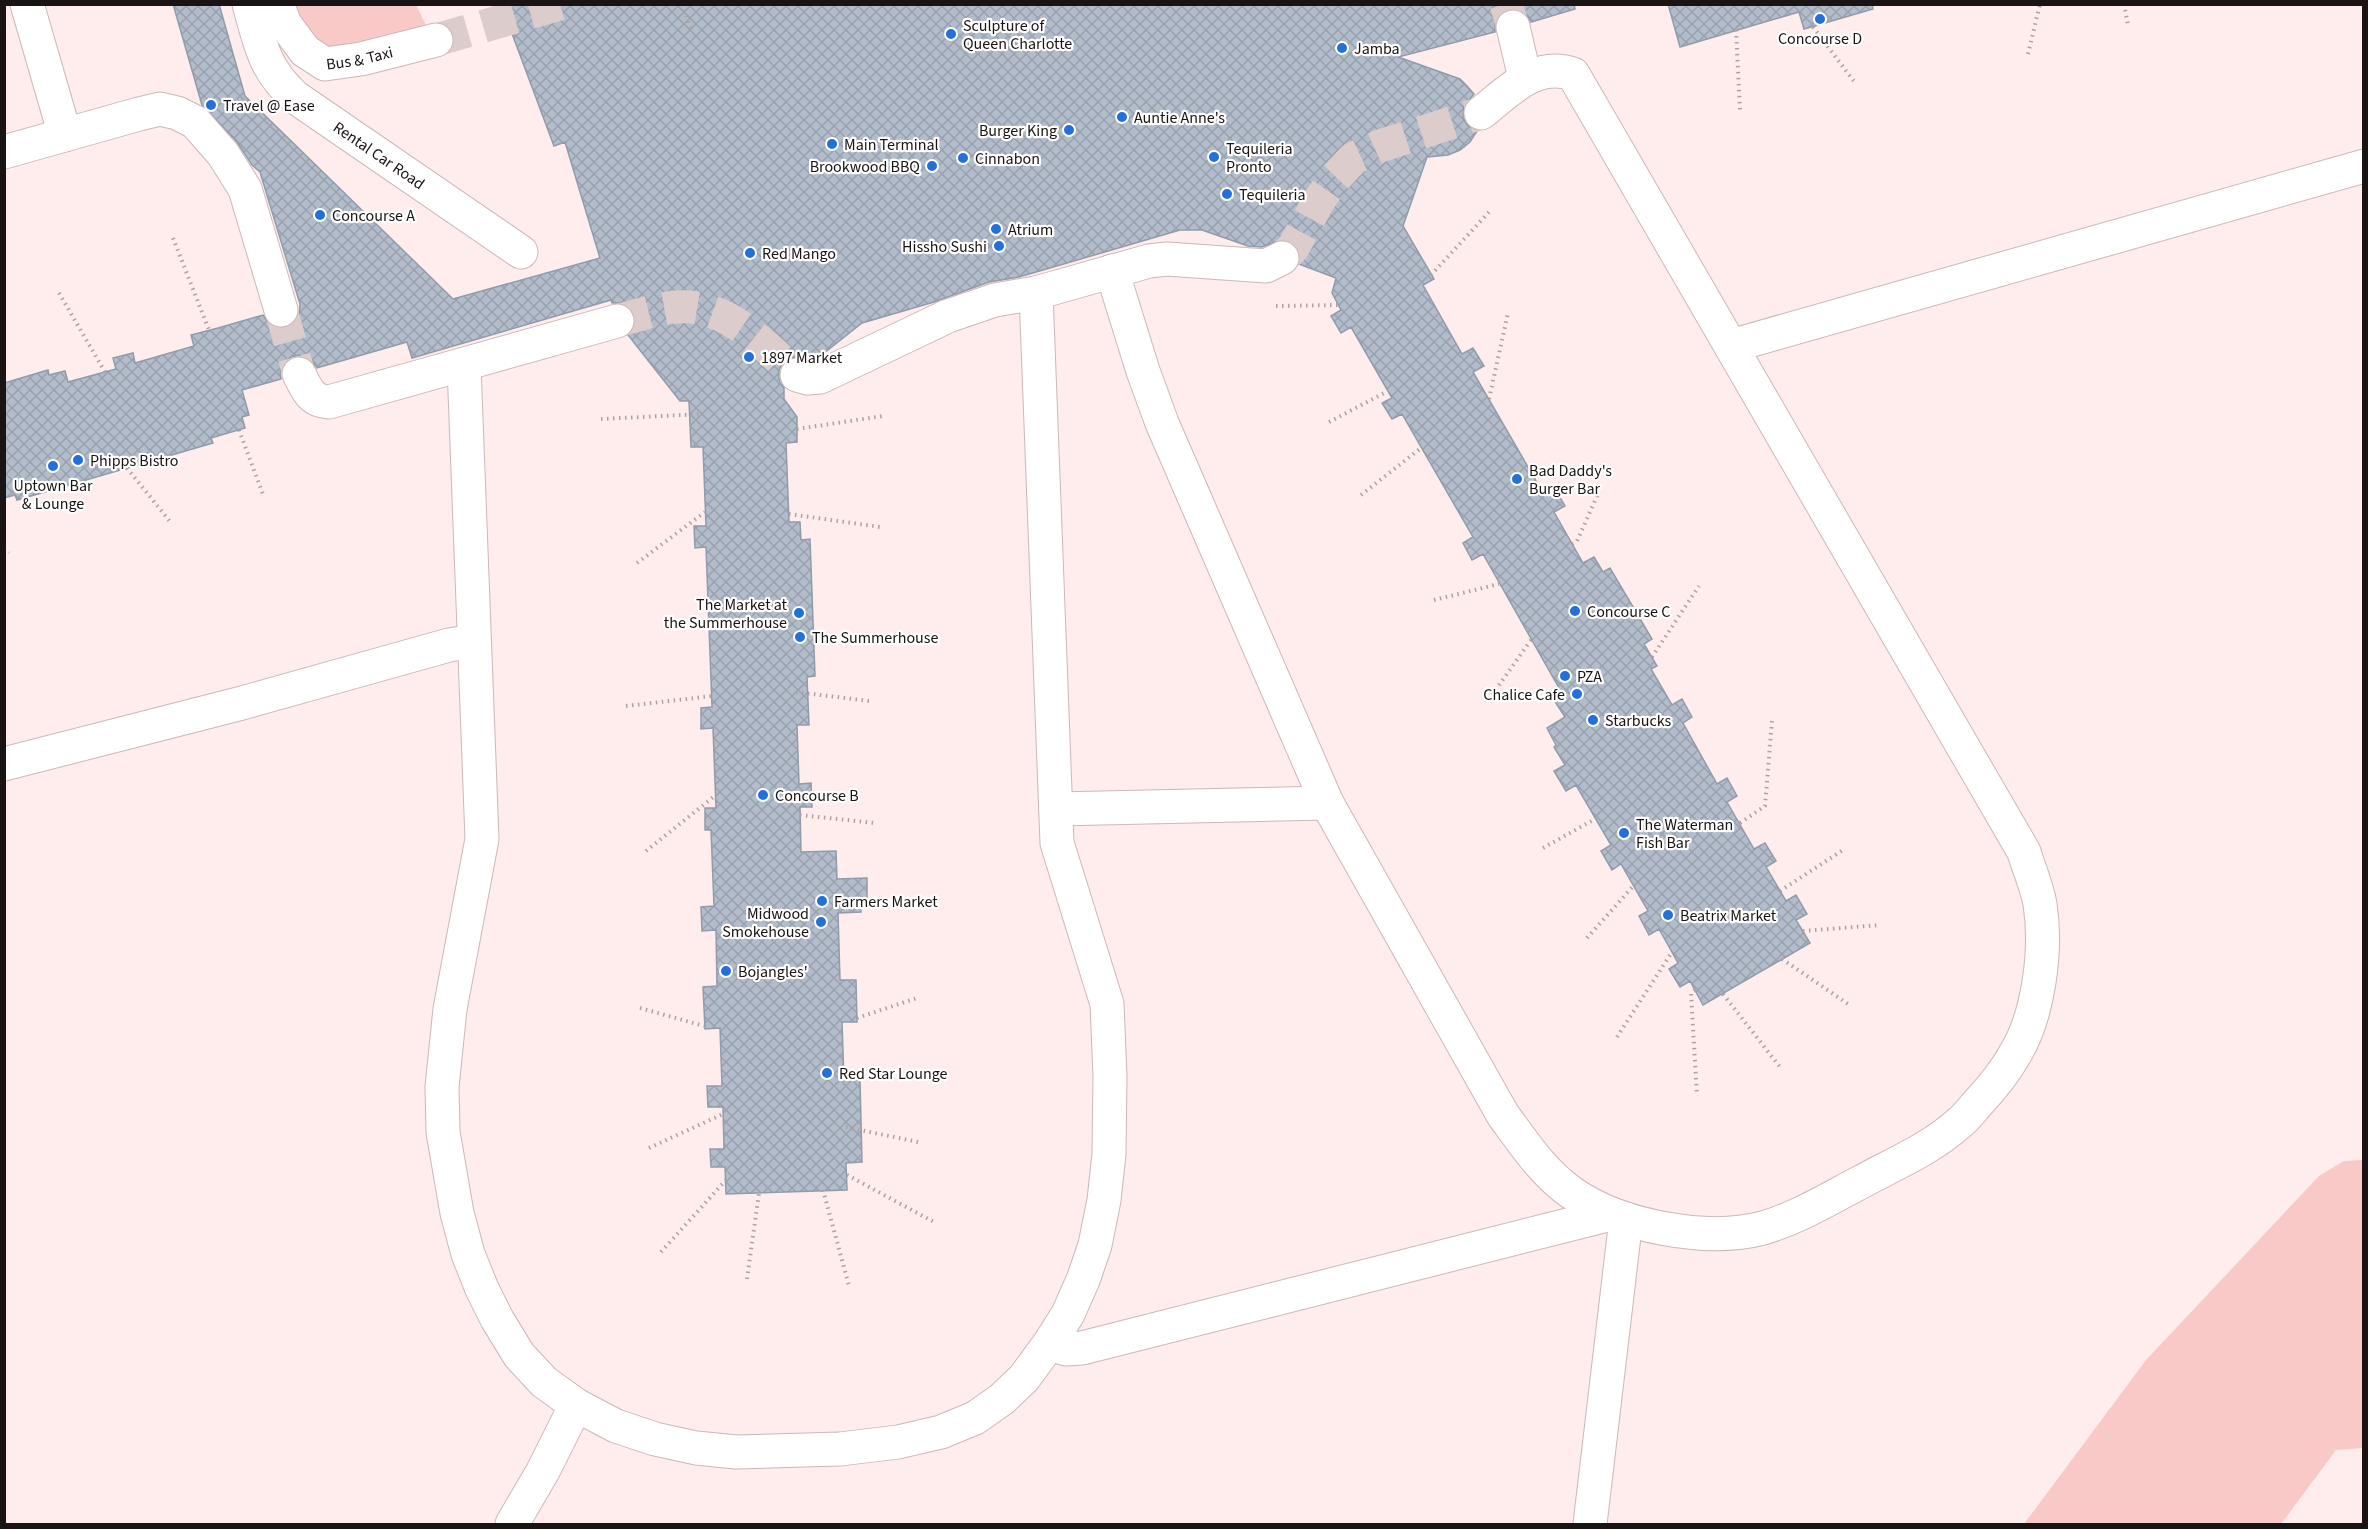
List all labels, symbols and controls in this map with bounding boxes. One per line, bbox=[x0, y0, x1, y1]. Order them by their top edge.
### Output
marker: Concourse D bbox=[1813, 12, 1827, 26]
place label: Sculpture of Queen Charlotte bbox=[963, 15, 1072, 55]
marker: Sculpture of Queen Charlotte bbox=[944, 27, 958, 41]
place label: Concourse D bbox=[1778, 28, 1862, 50]
place label: Jamba bbox=[1354, 38, 1400, 60]
street label: Bus & Taxi bbox=[325, 41, 395, 76]
marker: Jamba bbox=[1335, 41, 1349, 55]
place label: Travel @ Ease bbox=[223, 95, 315, 117]
marker: Travel @ Ease bbox=[204, 98, 218, 112]
place label: Auntie Anne's bbox=[1134, 107, 1225, 129]
marker: Auntie Anne's bbox=[1115, 110, 1129, 124]
street label: Rental Car Road bbox=[329, 117, 429, 195]
place label: Burger King bbox=[979, 120, 1057, 142]
marker: Burger King bbox=[1062, 123, 1076, 137]
place label: Main Terminal bbox=[844, 134, 939, 156]
marker: Main Terminal bbox=[825, 137, 839, 151]
place label: Tequileria Pronto bbox=[1226, 138, 1293, 178]
place label: Cinnabon bbox=[975, 148, 1040, 170]
marker: Tequileria Pronto bbox=[1207, 150, 1221, 164]
marker: Cinnabon bbox=[956, 151, 970, 165]
place label: Brookwood BBQ bbox=[810, 156, 920, 178]
marker: Brookwood BBQ bbox=[925, 159, 939, 173]
place label: Tequileria bbox=[1239, 184, 1306, 206]
marker: Tequileria bbox=[1220, 187, 1234, 201]
place label: Concourse A bbox=[332, 205, 415, 227]
marker: Concourse A bbox=[313, 208, 327, 222]
place label: Atrium bbox=[1008, 219, 1053, 241]
marker: Atrium bbox=[989, 222, 1003, 236]
place label: Hissho Sushi bbox=[902, 236, 987, 258]
marker: Hissho Sushi bbox=[992, 239, 1006, 253]
place label: Red Mango bbox=[762, 243, 836, 265]
marker: Red Mango bbox=[743, 246, 757, 260]
place label: 1897 Market bbox=[761, 347, 843, 369]
marker: 1897 Market bbox=[742, 350, 756, 364]
place label: Phipps Bistro bbox=[90, 450, 179, 472]
marker: Phipps Bistro bbox=[71, 453, 85, 467]
marker: Uptown Bar & Lounge bbox=[46, 459, 60, 473]
place label: Bad Daddy's Burger Bar bbox=[1529, 460, 1612, 500]
marker: Bad Daddy's Burger Bar bbox=[1510, 472, 1524, 486]
place label: Uptown Bar & Lounge bbox=[13, 475, 93, 515]
place label: The Market at the Summerhouse bbox=[664, 594, 788, 634]
place label: Concourse C bbox=[1587, 601, 1670, 623]
marker: Concourse C bbox=[1568, 604, 1582, 618]
marker: The Market at the Summerhouse bbox=[792, 606, 806, 620]
place label: The Summerhouse bbox=[812, 627, 938, 649]
marker: The Summerhouse bbox=[793, 630, 807, 644]
place label: PZA bbox=[1577, 666, 1602, 688]
marker: PZA bbox=[1558, 669, 1572, 683]
place label: Chalice Cafe bbox=[1483, 684, 1565, 706]
marker: Chalice Cafe bbox=[1570, 687, 1584, 701]
place label: Starbucks bbox=[1605, 710, 1672, 732]
marker: Starbucks bbox=[1586, 713, 1600, 727]
place label: Concourse B bbox=[775, 785, 859, 807]
marker: Concourse B bbox=[756, 788, 770, 802]
place label: The Waterman Fish Bar bbox=[1636, 814, 1733, 854]
marker: The Waterman Fish Bar bbox=[1617, 826, 1631, 840]
place label: Farmers Market bbox=[834, 891, 938, 913]
marker: Farmers Market bbox=[815, 894, 829, 908]
place label: Midwood Smokehouse bbox=[722, 903, 809, 943]
place label: Beatrix Market bbox=[1680, 905, 1777, 927]
marker: Beatrix Market bbox=[1661, 908, 1675, 922]
marker: Midwood Smokehouse bbox=[814, 915, 828, 929]
place label: Bojangles' bbox=[738, 961, 808, 983]
marker: Bojangles' bbox=[719, 964, 733, 978]
place label: Red Star Lounge bbox=[839, 1063, 948, 1085]
marker: Red Star Lounge bbox=[820, 1066, 834, 1080]

